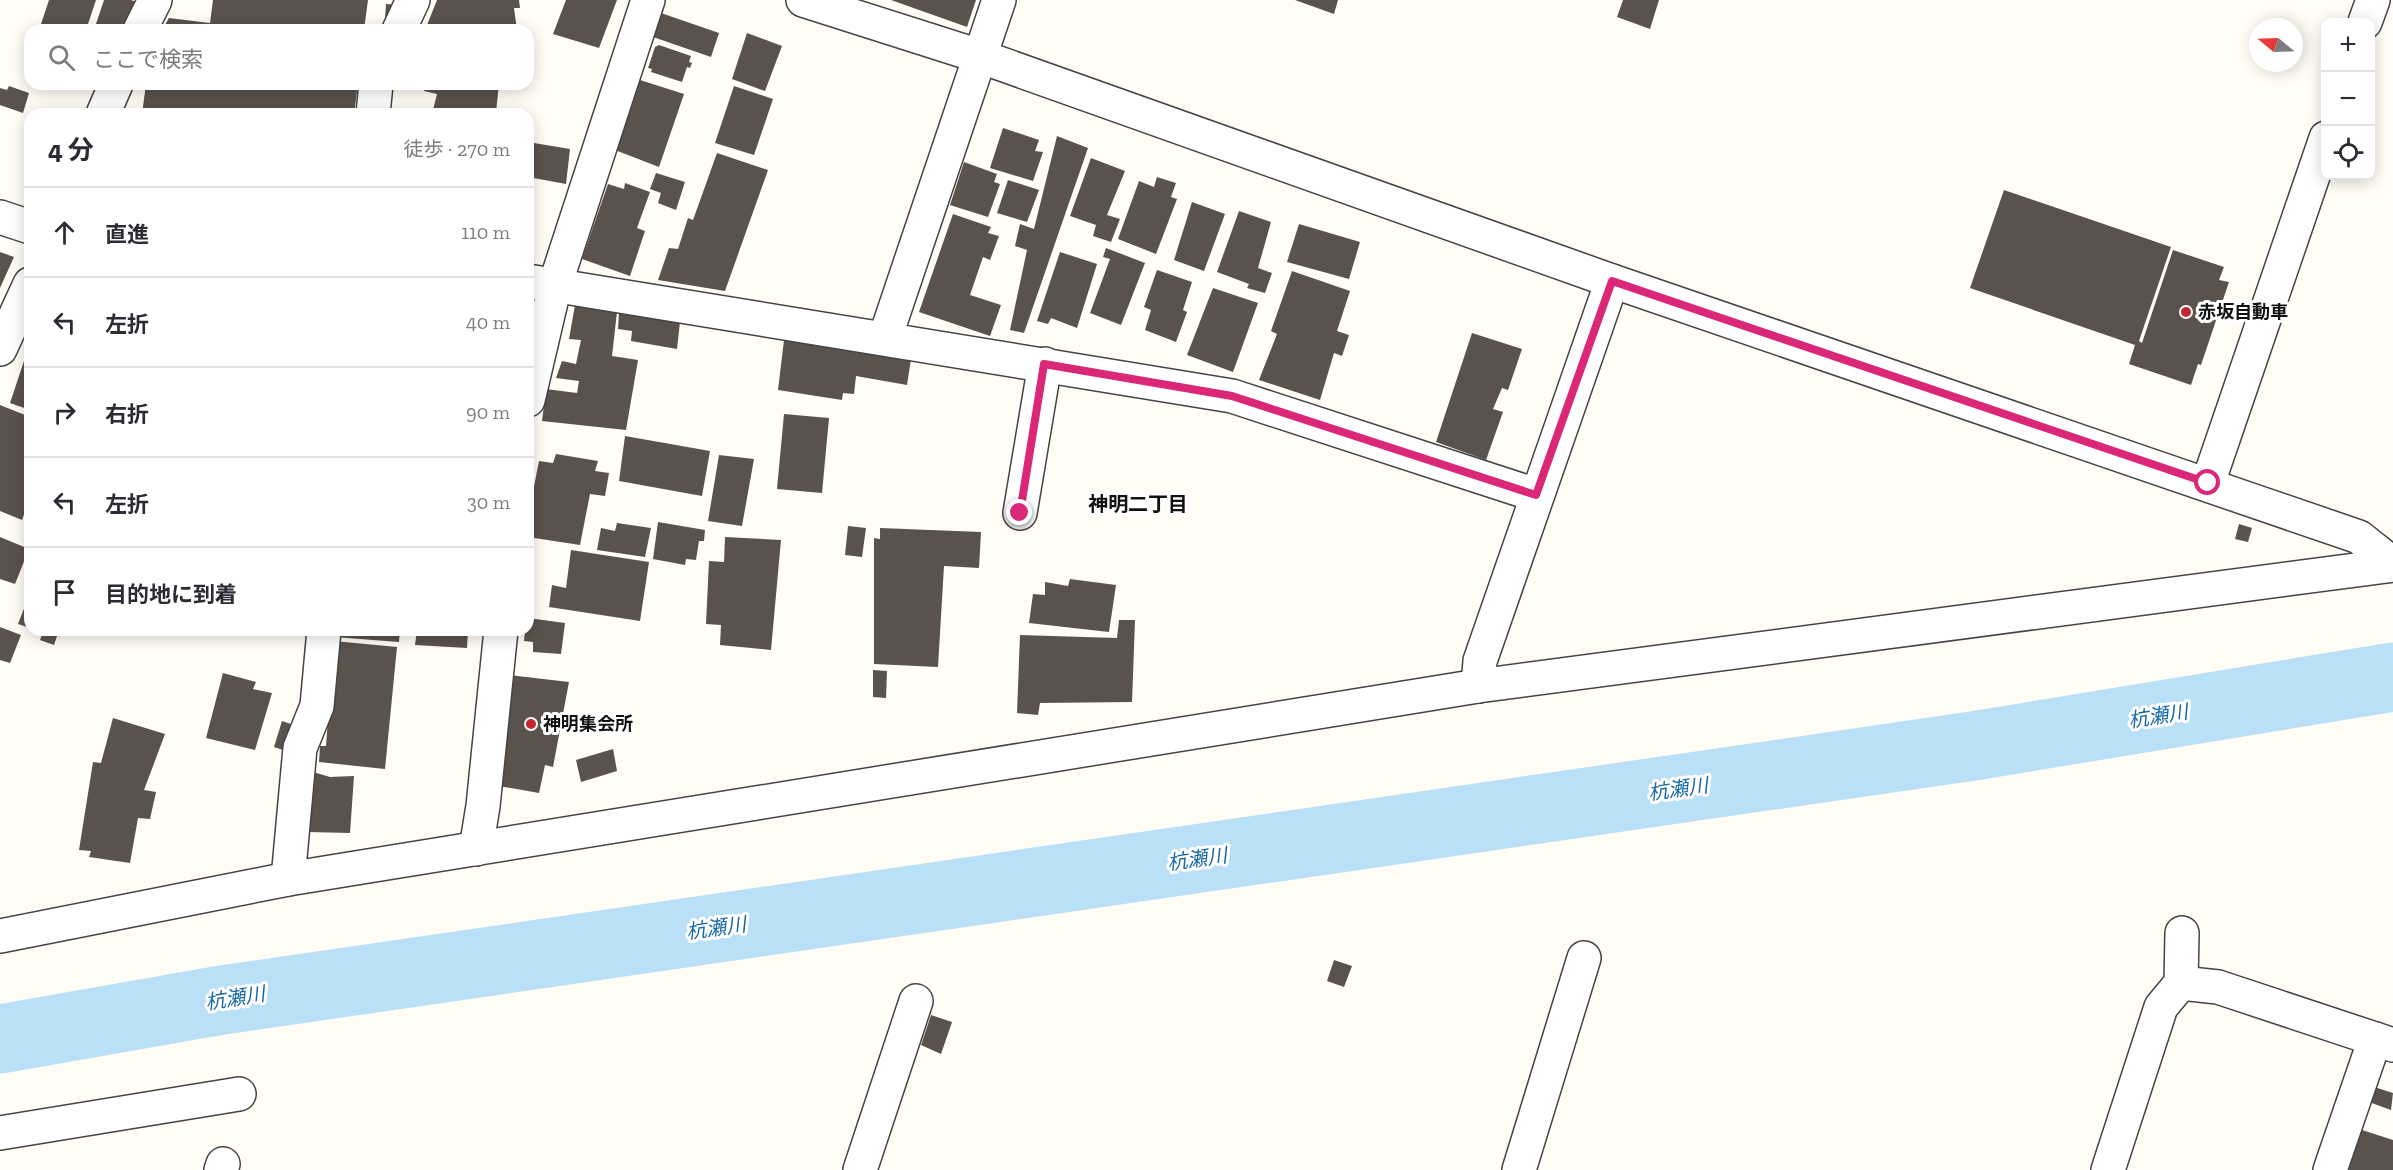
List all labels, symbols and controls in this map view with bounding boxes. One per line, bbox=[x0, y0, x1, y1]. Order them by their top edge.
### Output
north arrow bbox=[2249, 18, 2303, 72]
map controls bbox=[2321, 18, 2375, 180]
button: + bbox=[2321, 18, 2375, 72]
search box bbox=[24, 24, 534, 90]
icon: search bbox=[45, 41, 78, 74]
text: ここで検索 bbox=[93, 46, 203, 73]
button: − bbox=[2321, 72, 2375, 126]
button: locate bbox=[2321, 126, 2375, 180]
text: 4 分 bbox=[48, 134, 94, 166]
text: 徒歩 · 270 m bbox=[404, 137, 510, 161]
icon: ahead bbox=[48, 216, 81, 249]
text: 110 m bbox=[461, 220, 510, 244]
text: 直進 bbox=[105, 221, 149, 248]
place label: 赤坂自動車 bbox=[2198, 301, 2288, 323]
marker: 赤坂自動車 bbox=[2179, 305, 2193, 319]
icon: left bbox=[48, 306, 81, 339]
text: 40 m bbox=[466, 310, 510, 334]
text: 左折 bbox=[105, 311, 149, 338]
icon: right bbox=[48, 396, 81, 429]
text: 90 m bbox=[466, 400, 510, 424]
text: 右折 bbox=[105, 401, 149, 428]
route start bbox=[2194, 469, 2220, 495]
icon: left bbox=[48, 486, 81, 519]
text: 30 m bbox=[467, 490, 510, 514]
text: 左折 bbox=[105, 491, 149, 518]
district label: 神明二丁目 bbox=[1088, 492, 1188, 516]
route end bbox=[1006, 499, 1032, 525]
icon: arrive bbox=[48, 576, 81, 609]
text: 目的地に到着 bbox=[105, 581, 237, 608]
water label: 杭瀬川 bbox=[2126, 699, 2191, 733]
place label: 神明集会所 bbox=[543, 713, 633, 735]
marker: 神明集会所 bbox=[524, 717, 538, 731]
water label: 杭瀬川 bbox=[1647, 773, 1711, 805]
water label: 杭瀬川 bbox=[1166, 843, 1230, 875]
water label: 杭瀬川 bbox=[685, 912, 749, 944]
water label: 杭瀬川 bbox=[203, 981, 268, 1015]

